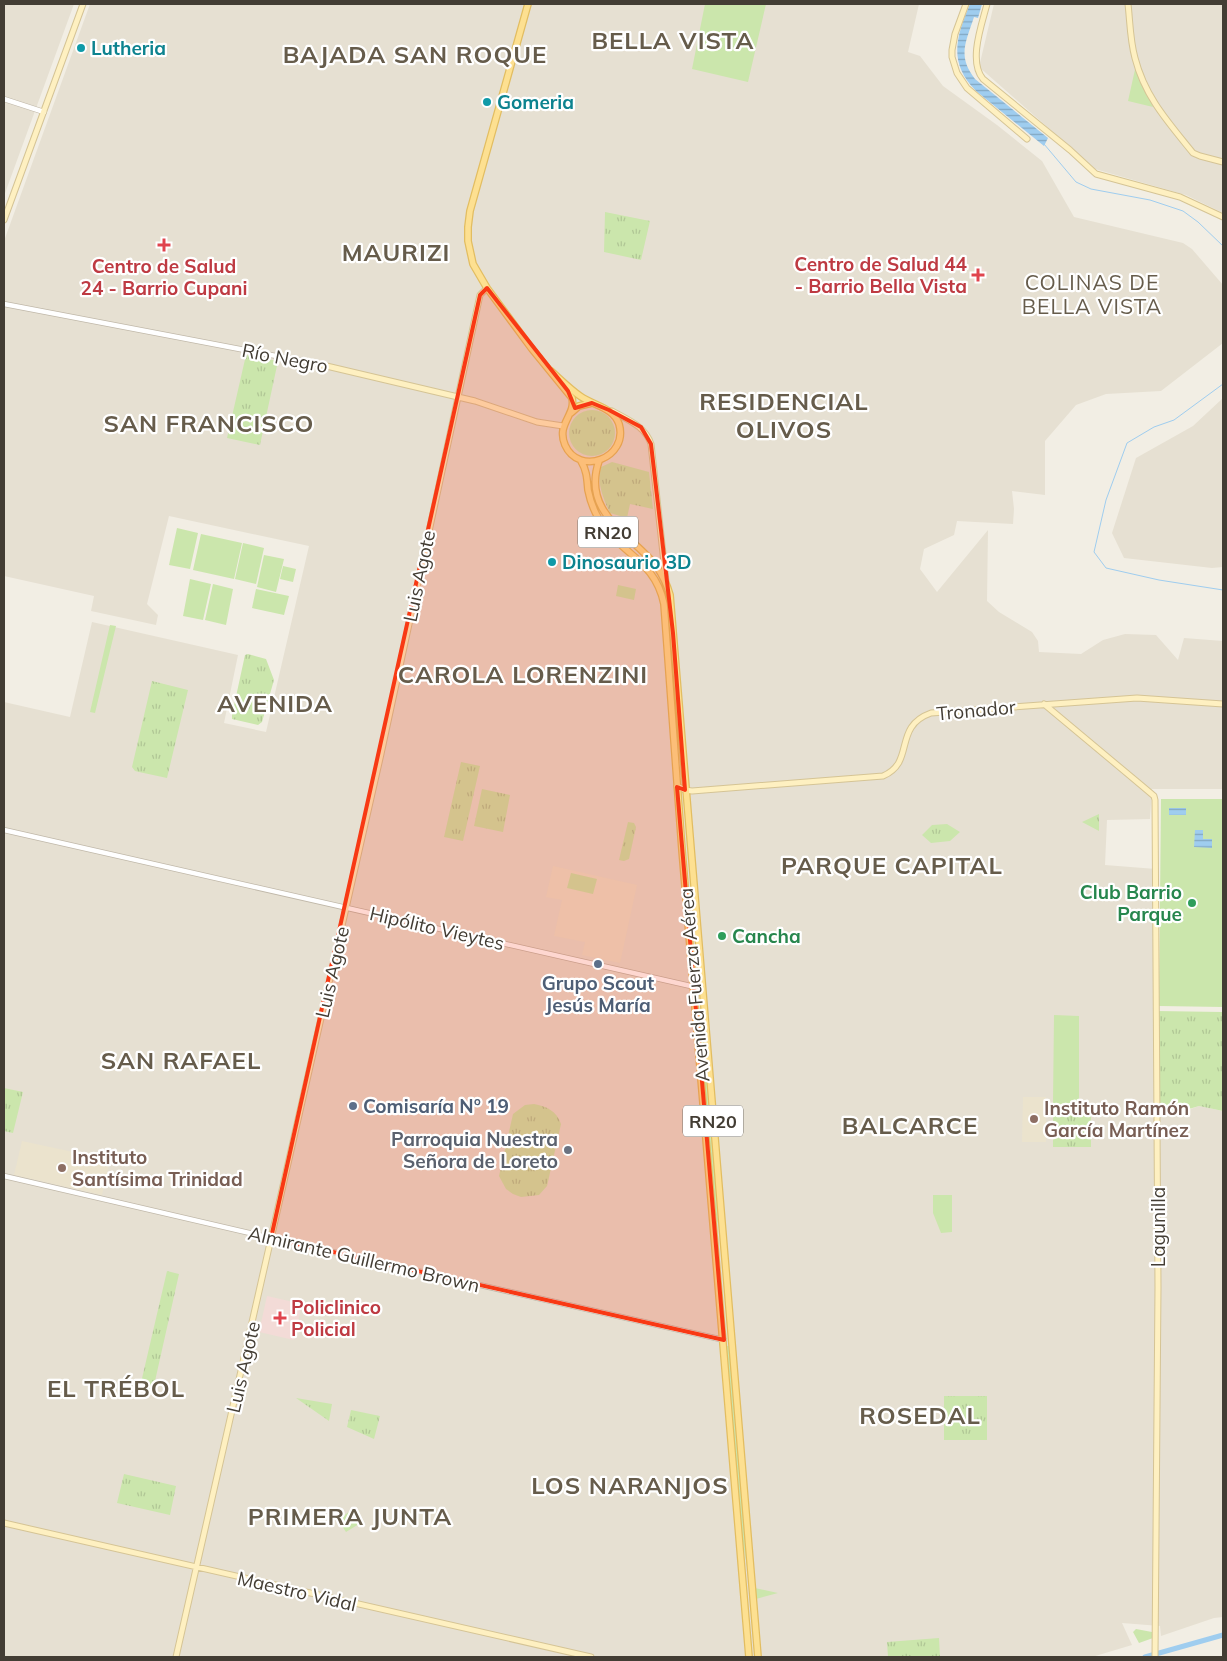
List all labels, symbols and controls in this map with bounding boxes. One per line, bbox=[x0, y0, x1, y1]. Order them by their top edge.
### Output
district label: BELLA VISTA bbox=[591, 25, 755, 55]
place label: Lutheria bbox=[91, 36, 166, 60]
district label: BAJADA SAN ROQUE bbox=[283, 39, 547, 69]
marker: Lutheria bbox=[75, 42, 87, 54]
place label: Gomeria bbox=[497, 90, 574, 114]
marker: Gomeria bbox=[481, 96, 493, 108]
district label: MAURIZI bbox=[342, 237, 450, 267]
marker: Centro de Salud 24 - Barrio Cupani bbox=[157, 238, 171, 252]
place label: Centro de Salud 44 - Barrio Bella Vista bbox=[794, 252, 968, 298]
place label: Centro de Salud 24 - Barrio Cupani bbox=[81, 254, 247, 300]
marker: Centro de Salud 44 - Barrio Bella Vista bbox=[971, 268, 985, 282]
district label: COLINAS DE BELLA VISTA bbox=[1022, 269, 1162, 319]
street label: Río Negro bbox=[240, 338, 330, 378]
district label: RESIDENCIAL OLIVOS bbox=[699, 386, 869, 444]
district label: SAN FRANCISCO bbox=[104, 408, 314, 438]
road number: RN20 bbox=[578, 516, 638, 548]
street label: Luis Agote bbox=[398, 528, 440, 624]
place label: Dinosaurio 3D bbox=[562, 550, 692, 574]
marker: Dinosaurio 3D bbox=[546, 556, 558, 568]
district label: CAROLA LORENZINI bbox=[398, 659, 648, 689]
district label: AVENIDA bbox=[217, 688, 333, 718]
street label: Tronador bbox=[935, 695, 1017, 725]
district label: PARQUE CAPITAL bbox=[781, 850, 1003, 880]
place label: Club Barrio Parque bbox=[1080, 880, 1182, 926]
street label: Avenida Fuerza Aérea bbox=[674, 887, 714, 1083]
marker: Club Barrio Parque bbox=[1186, 897, 1198, 909]
street label: Hipólito Vieytes bbox=[367, 901, 507, 955]
street label: Luis Agote bbox=[310, 924, 354, 1020]
place label: Cancha bbox=[732, 924, 801, 948]
marker: Cancha bbox=[716, 930, 728, 942]
marker: Grupo Scout Jesús María bbox=[592, 958, 604, 970]
place label: Grupo Scout Jesús María bbox=[542, 971, 654, 1017]
district label: SAN RAFAEL bbox=[101, 1045, 261, 1075]
place label: Comisaría N° 19 bbox=[363, 1094, 509, 1118]
place label: Instituto Ramón García Martínez bbox=[1044, 1096, 1189, 1142]
marker: Comisaría N° 19 bbox=[347, 1100, 359, 1112]
road number: RN20 bbox=[683, 1106, 743, 1136]
district label: BALCARCE bbox=[842, 1110, 978, 1140]
marker: Instituto Ramón García Martínez bbox=[1028, 1113, 1040, 1125]
place label: Parroquia Nuestra Señora de Loreto bbox=[391, 1127, 558, 1173]
marker: Parroquia Nuestra Señora de Loreto bbox=[562, 1144, 574, 1156]
place label: Instituto Santísima Trinidad bbox=[72, 1145, 243, 1191]
marker: Instituto Santísima Trinidad bbox=[56, 1162, 68, 1174]
street label: Lagunilla bbox=[1146, 1187, 1170, 1267]
street label: Almirante Guillermo Brown bbox=[246, 1221, 482, 1297]
place label: Policlinico Policial bbox=[291, 1295, 381, 1341]
marker: Policlinico Policial bbox=[273, 1311, 287, 1325]
street label: Luis Agote bbox=[221, 1319, 265, 1415]
district label: EL TRÉBOL bbox=[47, 1373, 185, 1403]
district label: ROSEDAL bbox=[859, 1400, 981, 1430]
district label: LOS NARANJOS bbox=[531, 1470, 729, 1500]
district label: PRIMERA JUNTA bbox=[248, 1501, 452, 1531]
street label: Maestro Vidal bbox=[235, 1566, 359, 1616]

